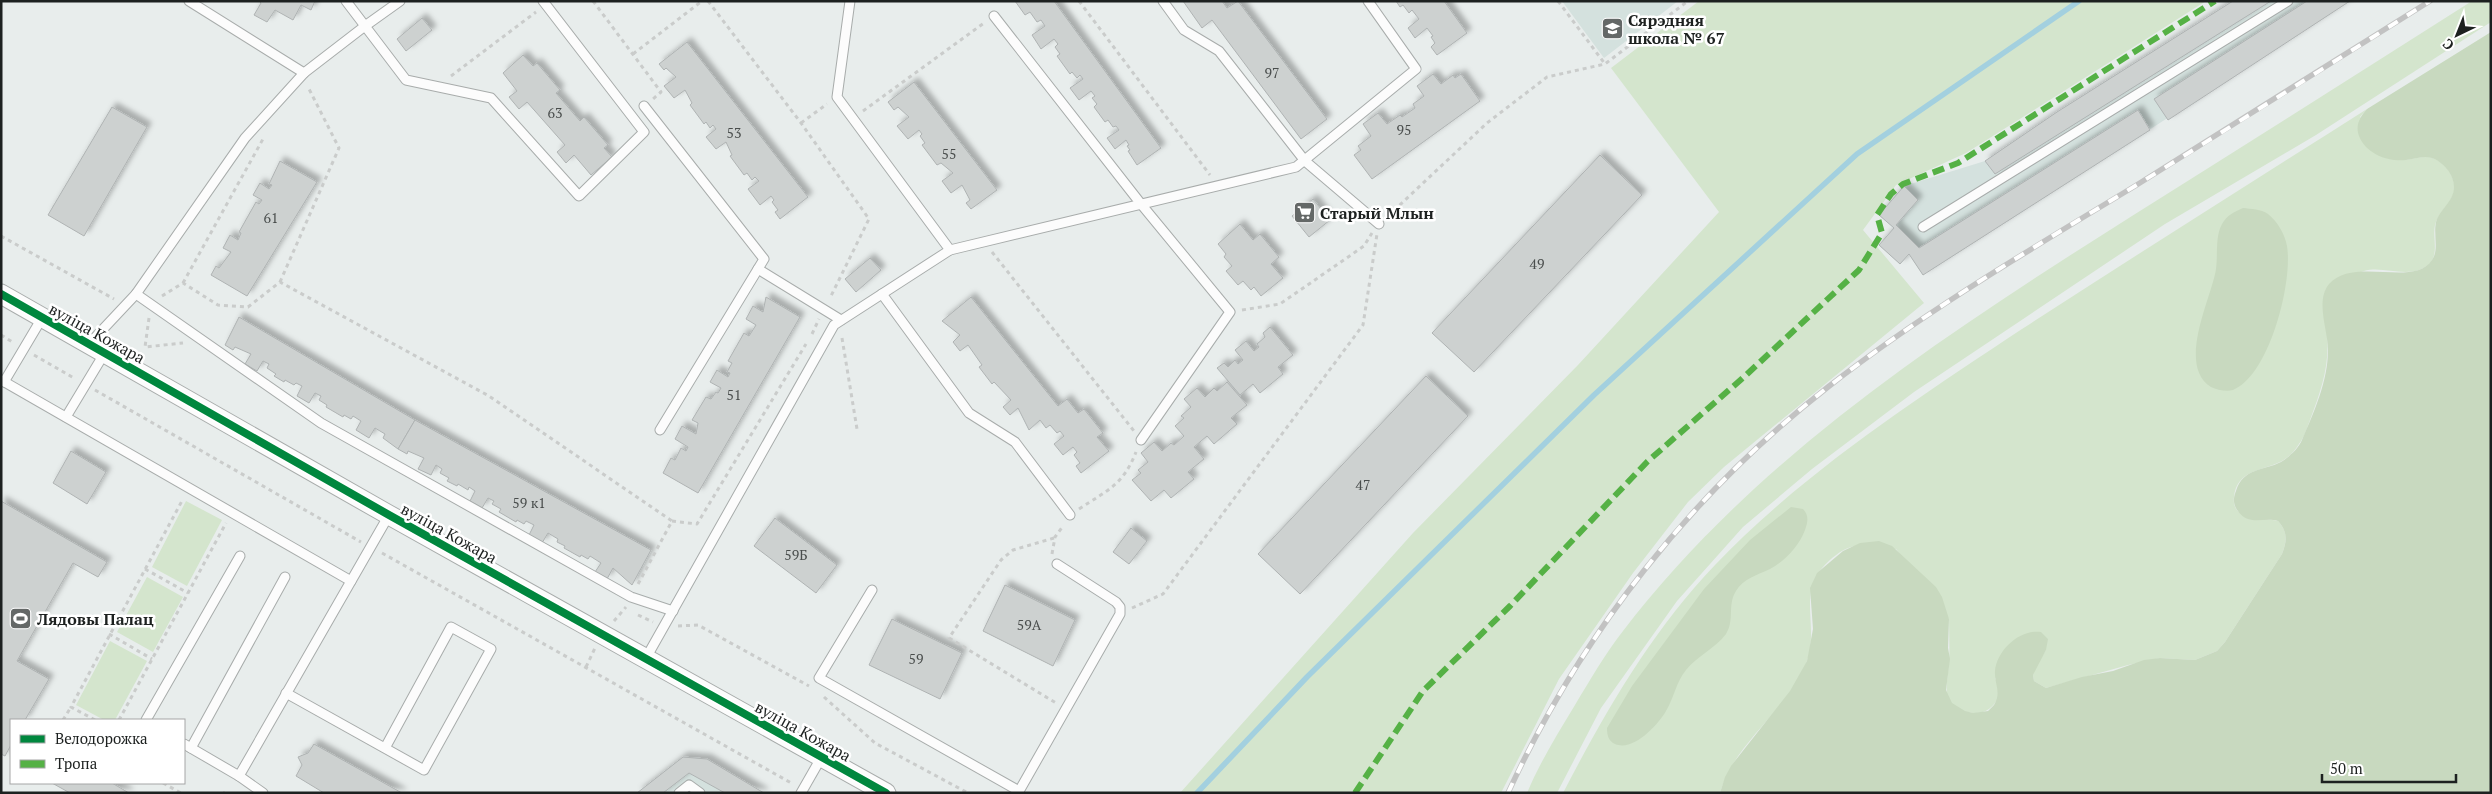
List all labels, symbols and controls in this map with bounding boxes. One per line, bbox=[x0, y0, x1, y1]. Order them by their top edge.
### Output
place label: Сярэдняя школа № 67 bbox=[1628, 9, 1725, 49]
north arrow bbox=[2432, 10, 2482, 60]
school or university icon: Сярэдняя школа № 67 bbox=[1600, 17, 1624, 41]
text: С bbox=[2438, 35, 2458, 55]
house number: 97 bbox=[1265, 63, 1279, 82]
house number: 63 bbox=[548, 103, 562, 122]
house number: 95 bbox=[1397, 120, 1411, 139]
house number: 53 bbox=[727, 123, 741, 142]
house number: 55 bbox=[942, 144, 956, 163]
supermarket icon: Старый Млын bbox=[1292, 201, 1316, 225]
place label: Старый Млын bbox=[1320, 202, 1434, 224]
house number: 61 bbox=[264, 208, 278, 227]
house number: 49 bbox=[1530, 254, 1544, 273]
street label: вуліца Кожара bbox=[45, 298, 149, 368]
house number: 51 bbox=[727, 385, 741, 404]
house number: 47 bbox=[1356, 475, 1370, 494]
house number: 59 к1 bbox=[512, 493, 546, 512]
street label: вуліца Кожара bbox=[397, 498, 501, 568]
house number: 59Б bbox=[784, 545, 808, 564]
sports icon: Лядовы Палац bbox=[9, 607, 33, 631]
place label: Лядовы Палац bbox=[36, 608, 154, 630]
house number: 59А bbox=[1017, 615, 1042, 634]
house number: 59 bbox=[909, 649, 923, 668]
street label: вуліца Кожара bbox=[751, 696, 855, 766]
legend bbox=[10, 719, 185, 784]
text: Велодорожка bbox=[55, 728, 148, 748]
scale bar bbox=[2322, 752, 2456, 784]
text: Тропа bbox=[55, 753, 98, 773]
text: 50 m bbox=[2330, 758, 2363, 778]

